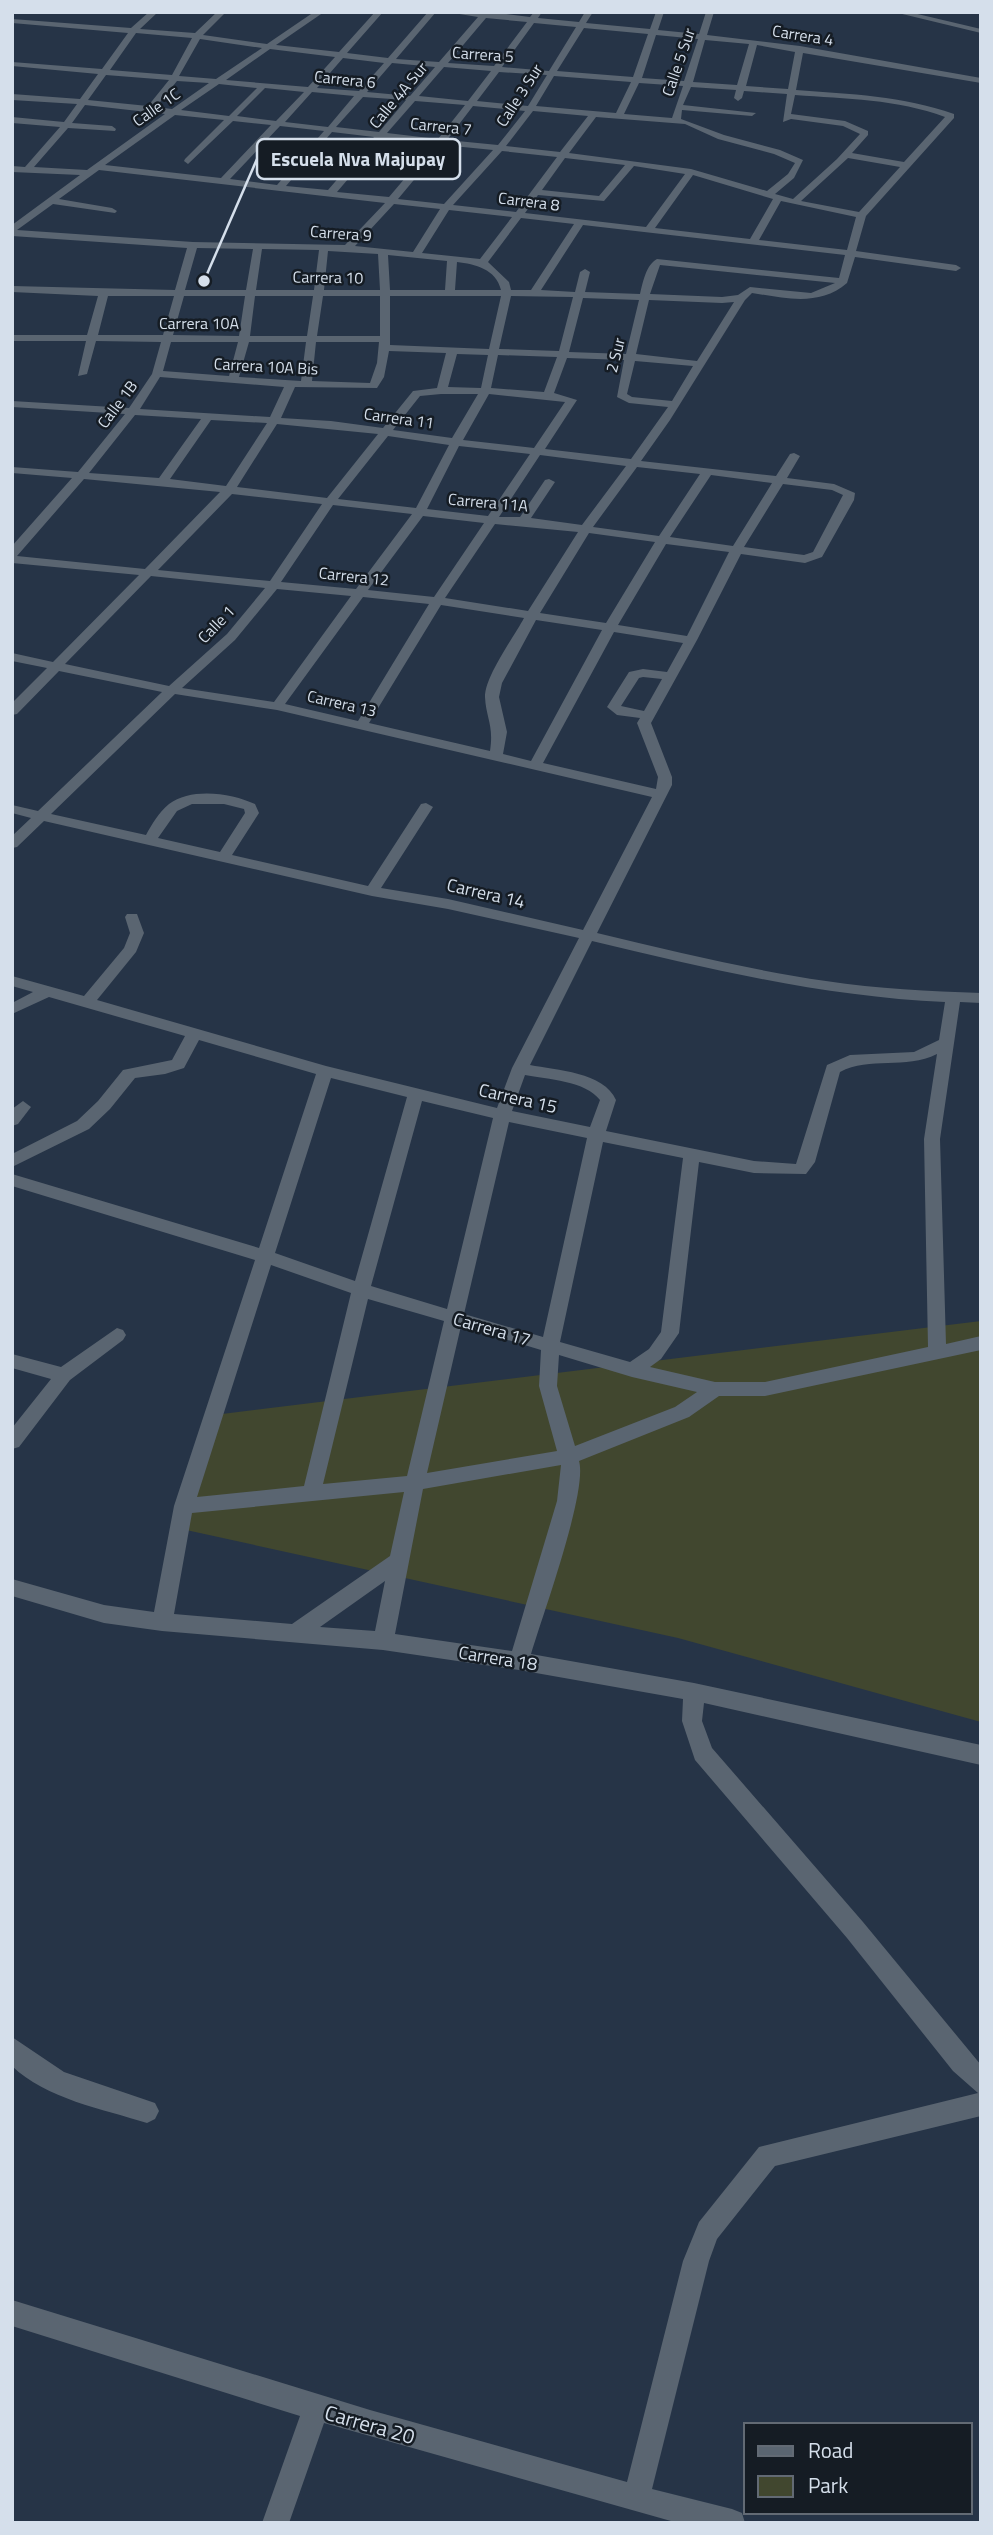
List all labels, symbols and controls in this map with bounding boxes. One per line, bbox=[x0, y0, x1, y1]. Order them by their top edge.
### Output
street label: Carrera 4 bbox=[771, 18, 835, 52]
street label: Calle 5 Sur bbox=[655, 24, 701, 99]
street label: Carrera 5 bbox=[451, 40, 515, 68]
street label: Calle 4A Sur bbox=[363, 56, 433, 134]
street label: Calle 3 Sur bbox=[490, 58, 549, 131]
street label: Carrera 6 bbox=[313, 64, 377, 94]
street label: Calle 1C bbox=[127, 82, 185, 132]
street label: Carrera 7 bbox=[409, 111, 473, 141]
callout: Escuela Nva Majupay bbox=[257, 139, 460, 179]
text: Escuela Nva Majupay bbox=[271, 144, 446, 173]
street label: Carrera 8 bbox=[497, 185, 561, 217]
street label: Carrera 9 bbox=[309, 219, 373, 247]
street label: Carrera 10 bbox=[292, 264, 364, 290]
street label: Carrera 10A bbox=[159, 311, 240, 335]
street label: 2 Sur bbox=[599, 335, 631, 375]
street label: Carrera 10A Bis bbox=[213, 351, 319, 381]
street label: Calle 1B bbox=[91, 375, 143, 433]
street label: Carrera 11 bbox=[362, 401, 436, 435]
street label: Carrera 11A bbox=[447, 487, 529, 517]
street label: Carrera 12 bbox=[318, 560, 390, 592]
street label: Calle 1 bbox=[192, 600, 240, 648]
street label: Carrera 13 bbox=[305, 683, 379, 723]
street label: Carrera 14 bbox=[444, 871, 528, 915]
street label: Carrera 15 bbox=[476, 1076, 560, 1120]
street label: Carrera 17 bbox=[450, 1305, 534, 1353]
street label: Carrera 18 bbox=[457, 1638, 539, 1678]
street label: Carrera 20 bbox=[321, 2396, 419, 2452]
legend bbox=[744, 2423, 972, 2514]
text: Road bbox=[808, 2434, 853, 2466]
text: Park bbox=[808, 2469, 848, 2501]

